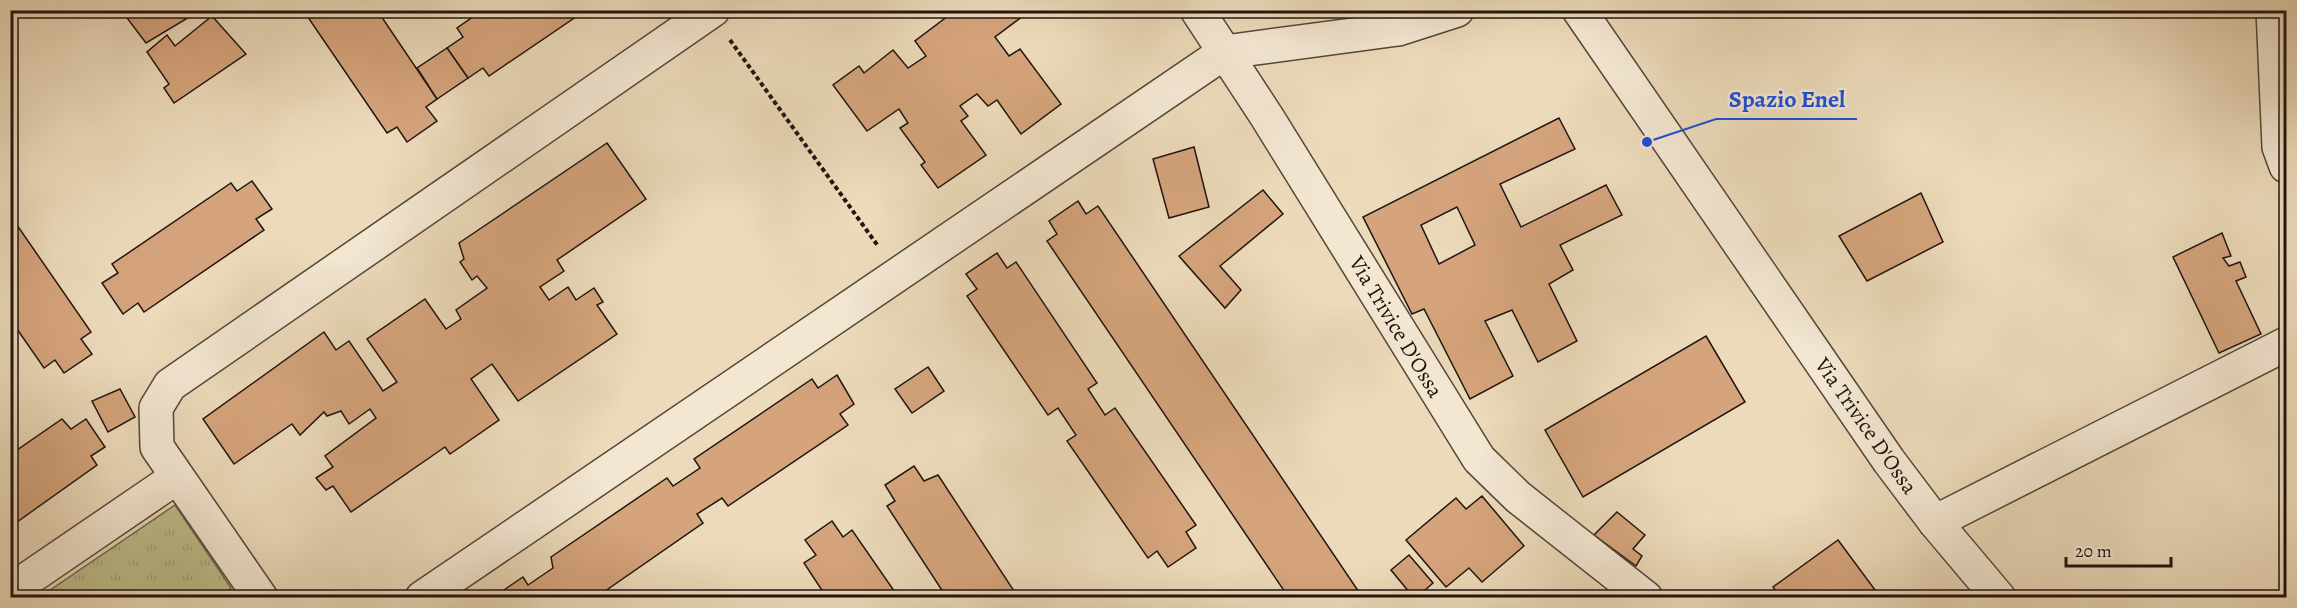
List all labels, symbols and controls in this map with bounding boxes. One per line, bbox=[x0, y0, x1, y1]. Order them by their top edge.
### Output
callout: Spazio Enel bbox=[1716, 77, 1857, 119]
text: Spazio Enel bbox=[1729, 83, 1846, 115]
street label: Via Trivice D'Ossa bbox=[1341, 250, 1451, 404]
street label: Via Trivice D'Ossa bbox=[1807, 351, 1925, 501]
scale bar bbox=[2066, 530, 2171, 568]
text: 20 m bbox=[2075, 539, 2112, 563]

